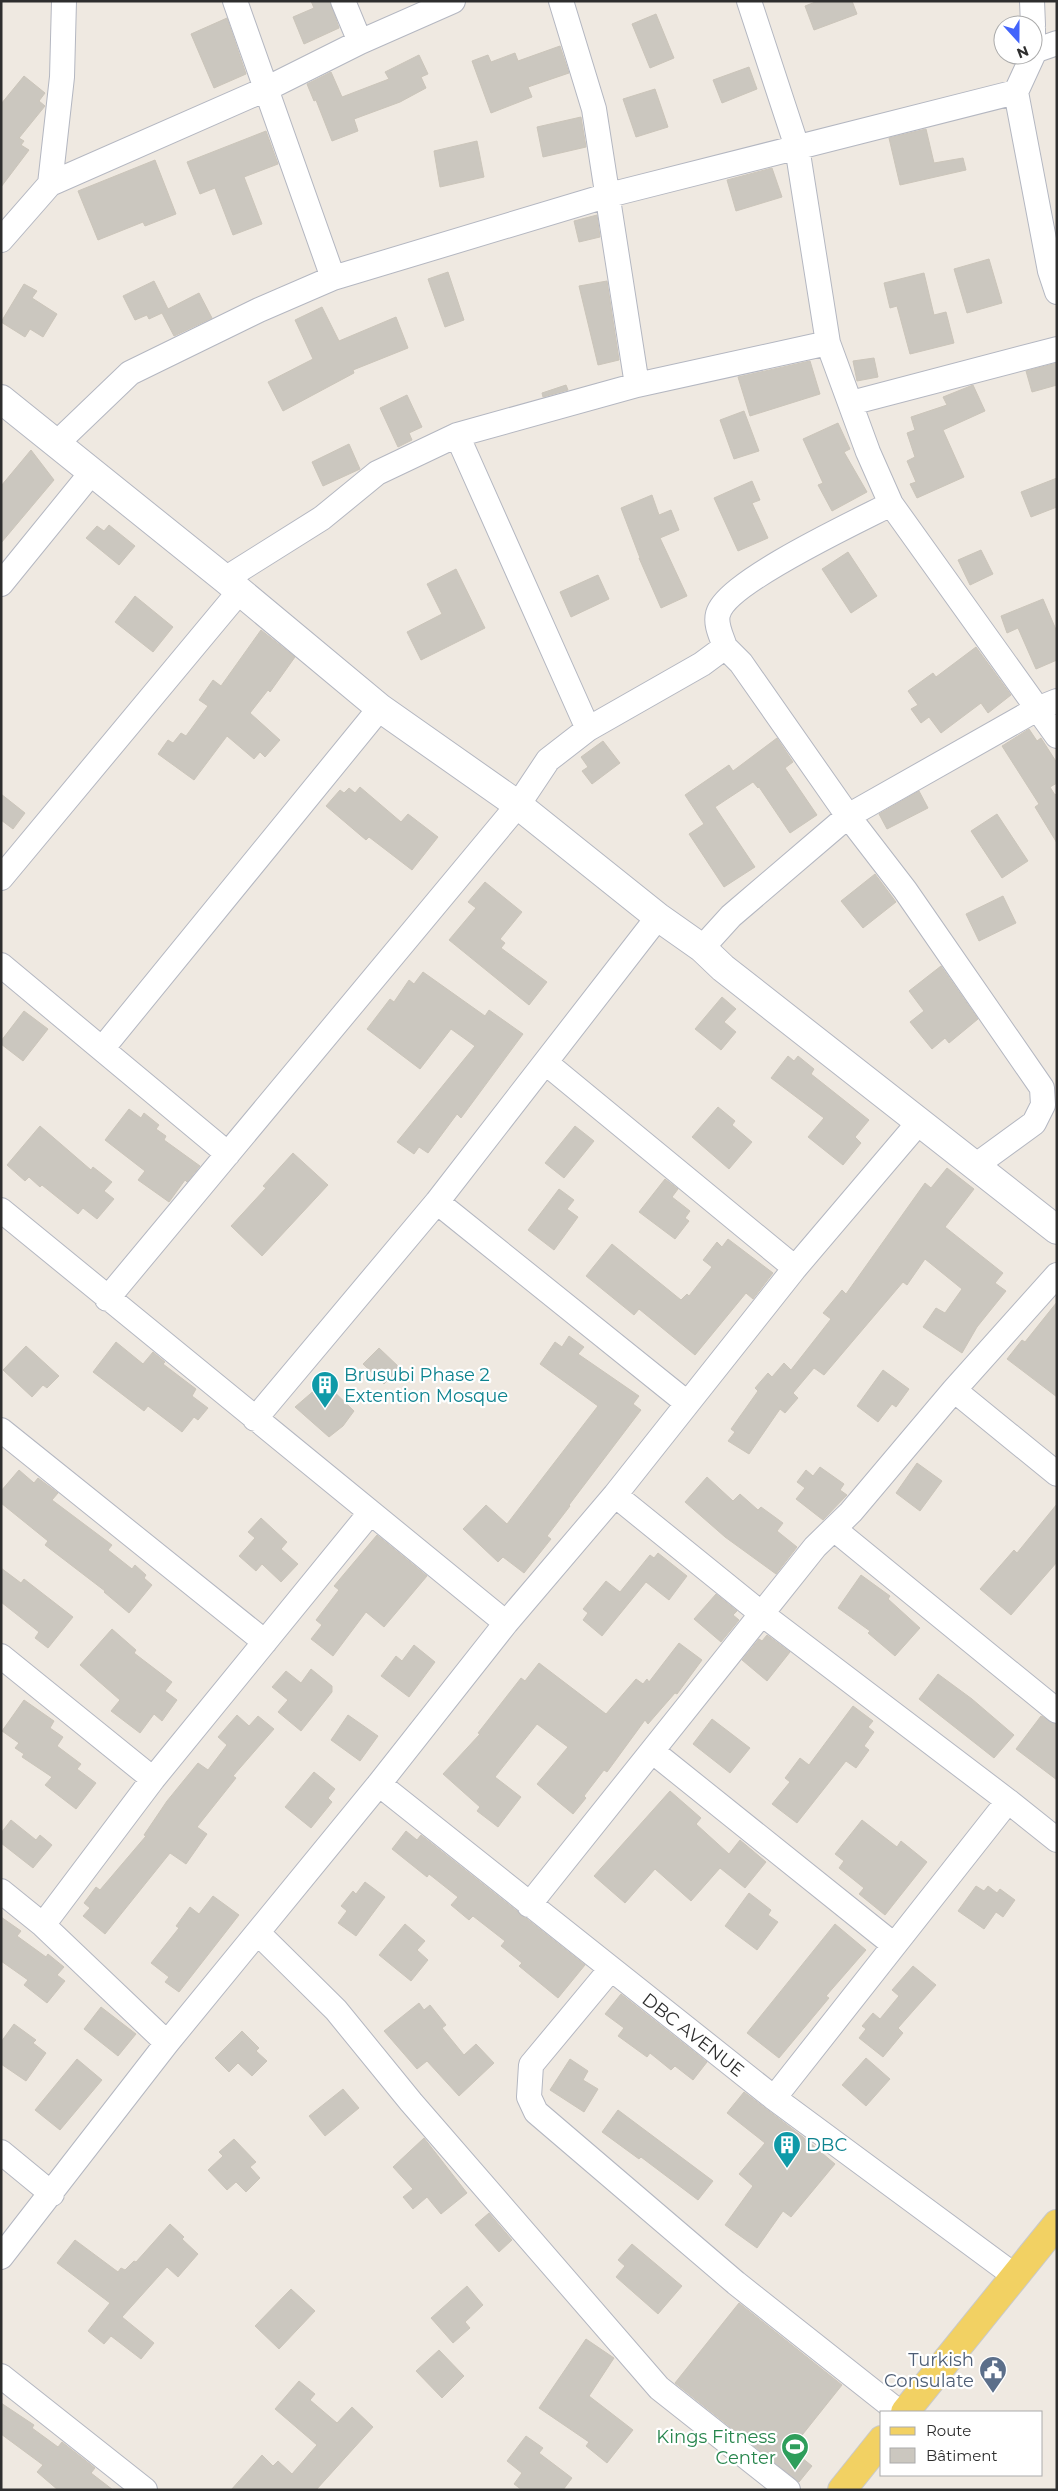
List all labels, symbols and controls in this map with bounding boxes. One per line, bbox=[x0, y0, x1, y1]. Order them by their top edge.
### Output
north arrow bbox=[993, 15, 1043, 65]
text: N bbox=[1014, 42, 1031, 63]
place label: Brusubi Phase 2 Extention Mosque bbox=[344, 1364, 508, 1407]
building icon: Brusubi Phase 2 Extention Mosque bbox=[310, 1370, 340, 1409]
street label: DBC AVENUE bbox=[638, 1988, 748, 2082]
building icon: DBC bbox=[772, 2130, 802, 2169]
place label: DBC bbox=[806, 2134, 847, 2156]
place label: Turkish Consulate bbox=[884, 2349, 974, 2392]
public building icon: Turkish Consulate bbox=[978, 2355, 1008, 2394]
legend bbox=[880, 2411, 1043, 2476]
text: Route bbox=[926, 2421, 971, 2440]
place label: Kings Fitness Center bbox=[656, 2426, 776, 2469]
sports icon: Kings Fitness Center bbox=[780, 2432, 810, 2471]
text: Bâtiment bbox=[926, 2446, 998, 2465]

